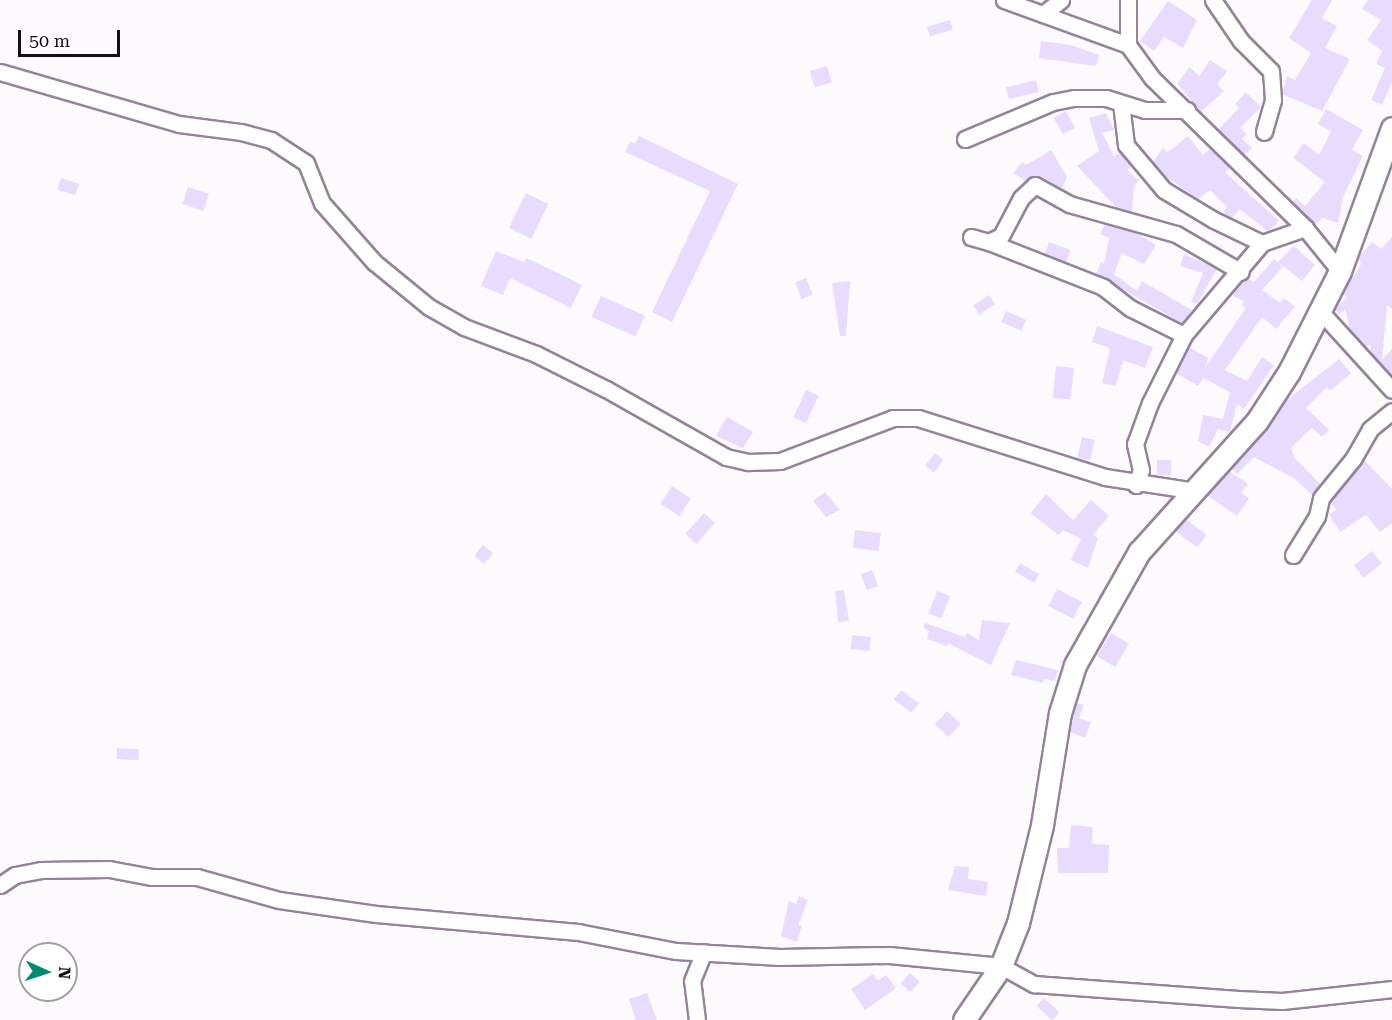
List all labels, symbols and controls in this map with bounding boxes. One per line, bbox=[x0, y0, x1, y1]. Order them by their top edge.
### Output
scale bar bbox=[21, 18, 123, 56]
text: 50 m bbox=[29, 30, 70, 51]
north arrow bbox=[18, 942, 78, 1002]
text: N bbox=[55, 966, 74, 980]

